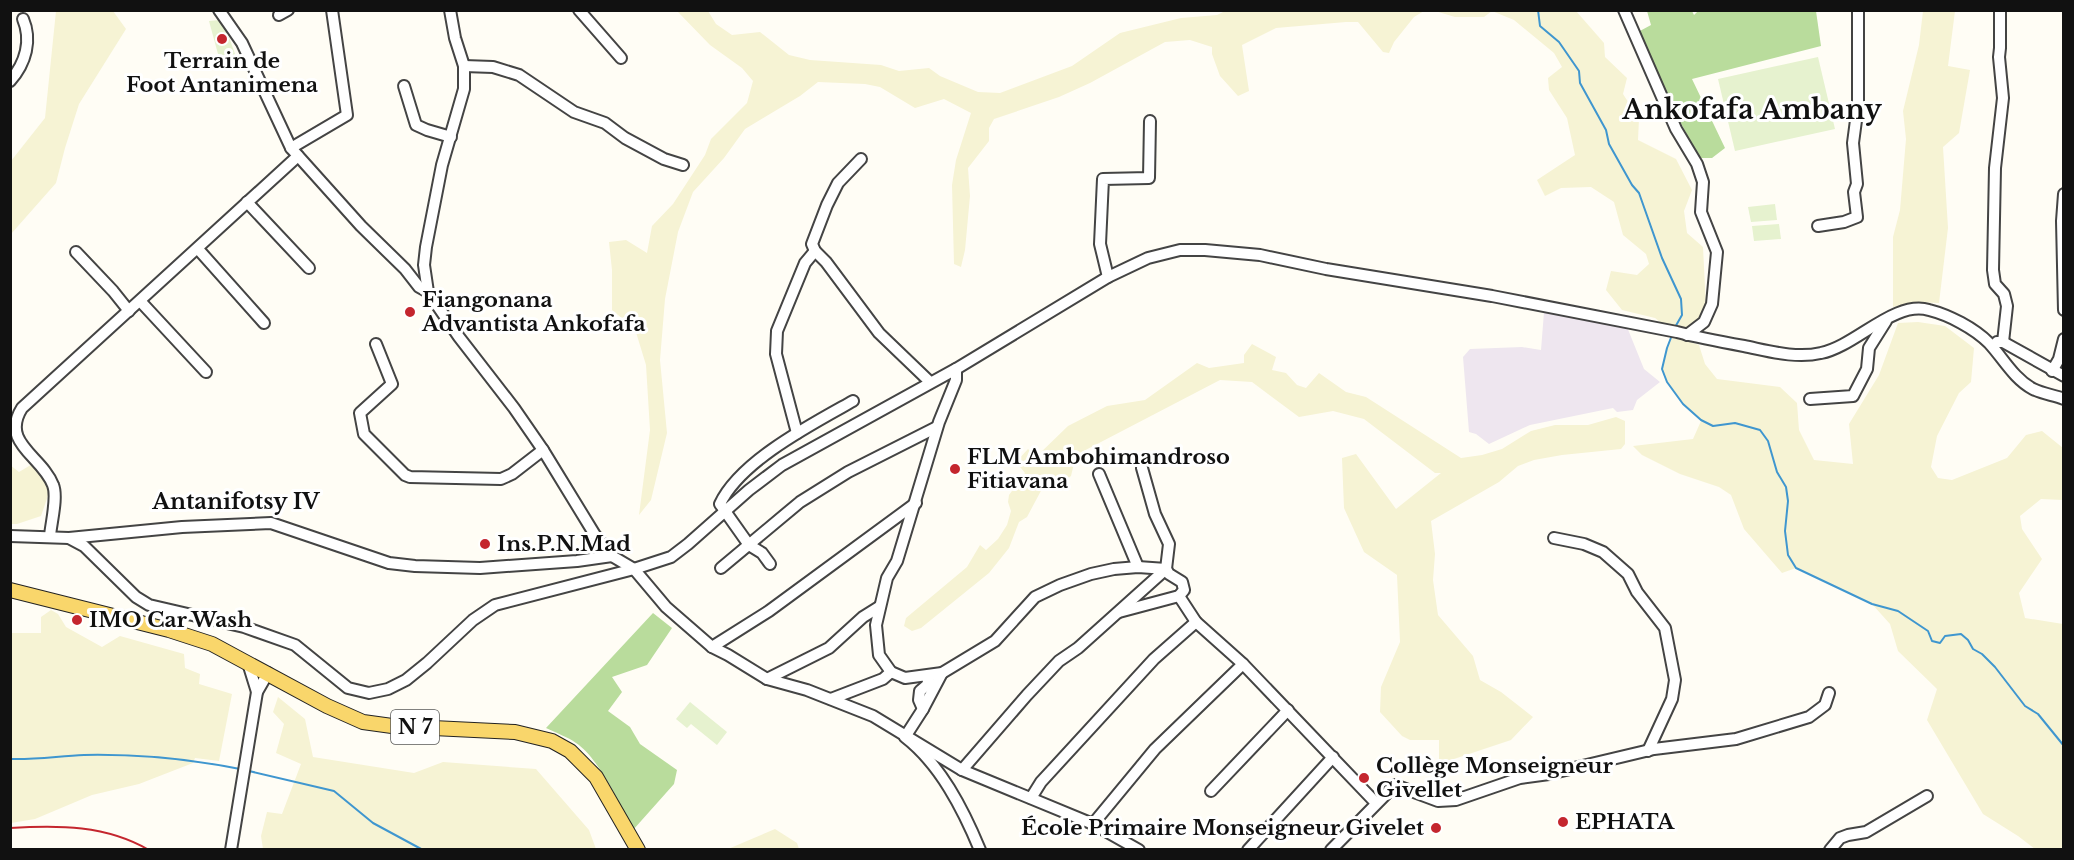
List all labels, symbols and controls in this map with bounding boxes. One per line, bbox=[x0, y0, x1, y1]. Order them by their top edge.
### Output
marker: Terrain de Foot Antanimena bbox=[215, 32, 229, 46]
place label: Terrain de Foot Antanimena bbox=[126, 48, 318, 98]
district label: Ankofafa Ambany bbox=[1621, 93, 1882, 126]
place label: Fiangonana Advantista Ankofafa bbox=[421, 287, 646, 337]
marker: Fiangonana Advantista Ankofafa bbox=[403, 305, 417, 319]
place label: FLM Ambohimandroso Fitiavana bbox=[967, 444, 1230, 494]
marker: FLM Ambohimandroso Fitiavana bbox=[948, 462, 962, 476]
district label: Antanifotsy IV bbox=[151, 488, 321, 515]
place label: Ins.P.N.Mad bbox=[497, 531, 631, 557]
marker: Ins.P.N.Mad bbox=[478, 537, 492, 551]
place label: IMO Car Wash bbox=[89, 607, 252, 633]
marker: IMO Car Wash bbox=[70, 613, 84, 627]
road number: N 7 bbox=[391, 710, 439, 744]
place label: Collège Monseigneur Givellet bbox=[1376, 753, 1613, 803]
marker: Collège Monseigneur Givellet bbox=[1357, 771, 1371, 785]
place label: EPHATA bbox=[1575, 809, 1675, 835]
place label: École Primaire Monseigneur Givelet bbox=[1021, 815, 1424, 841]
marker: EPHATA bbox=[1556, 815, 1570, 829]
marker: École Primaire Monseigneur Givelet bbox=[1429, 821, 1443, 835]

